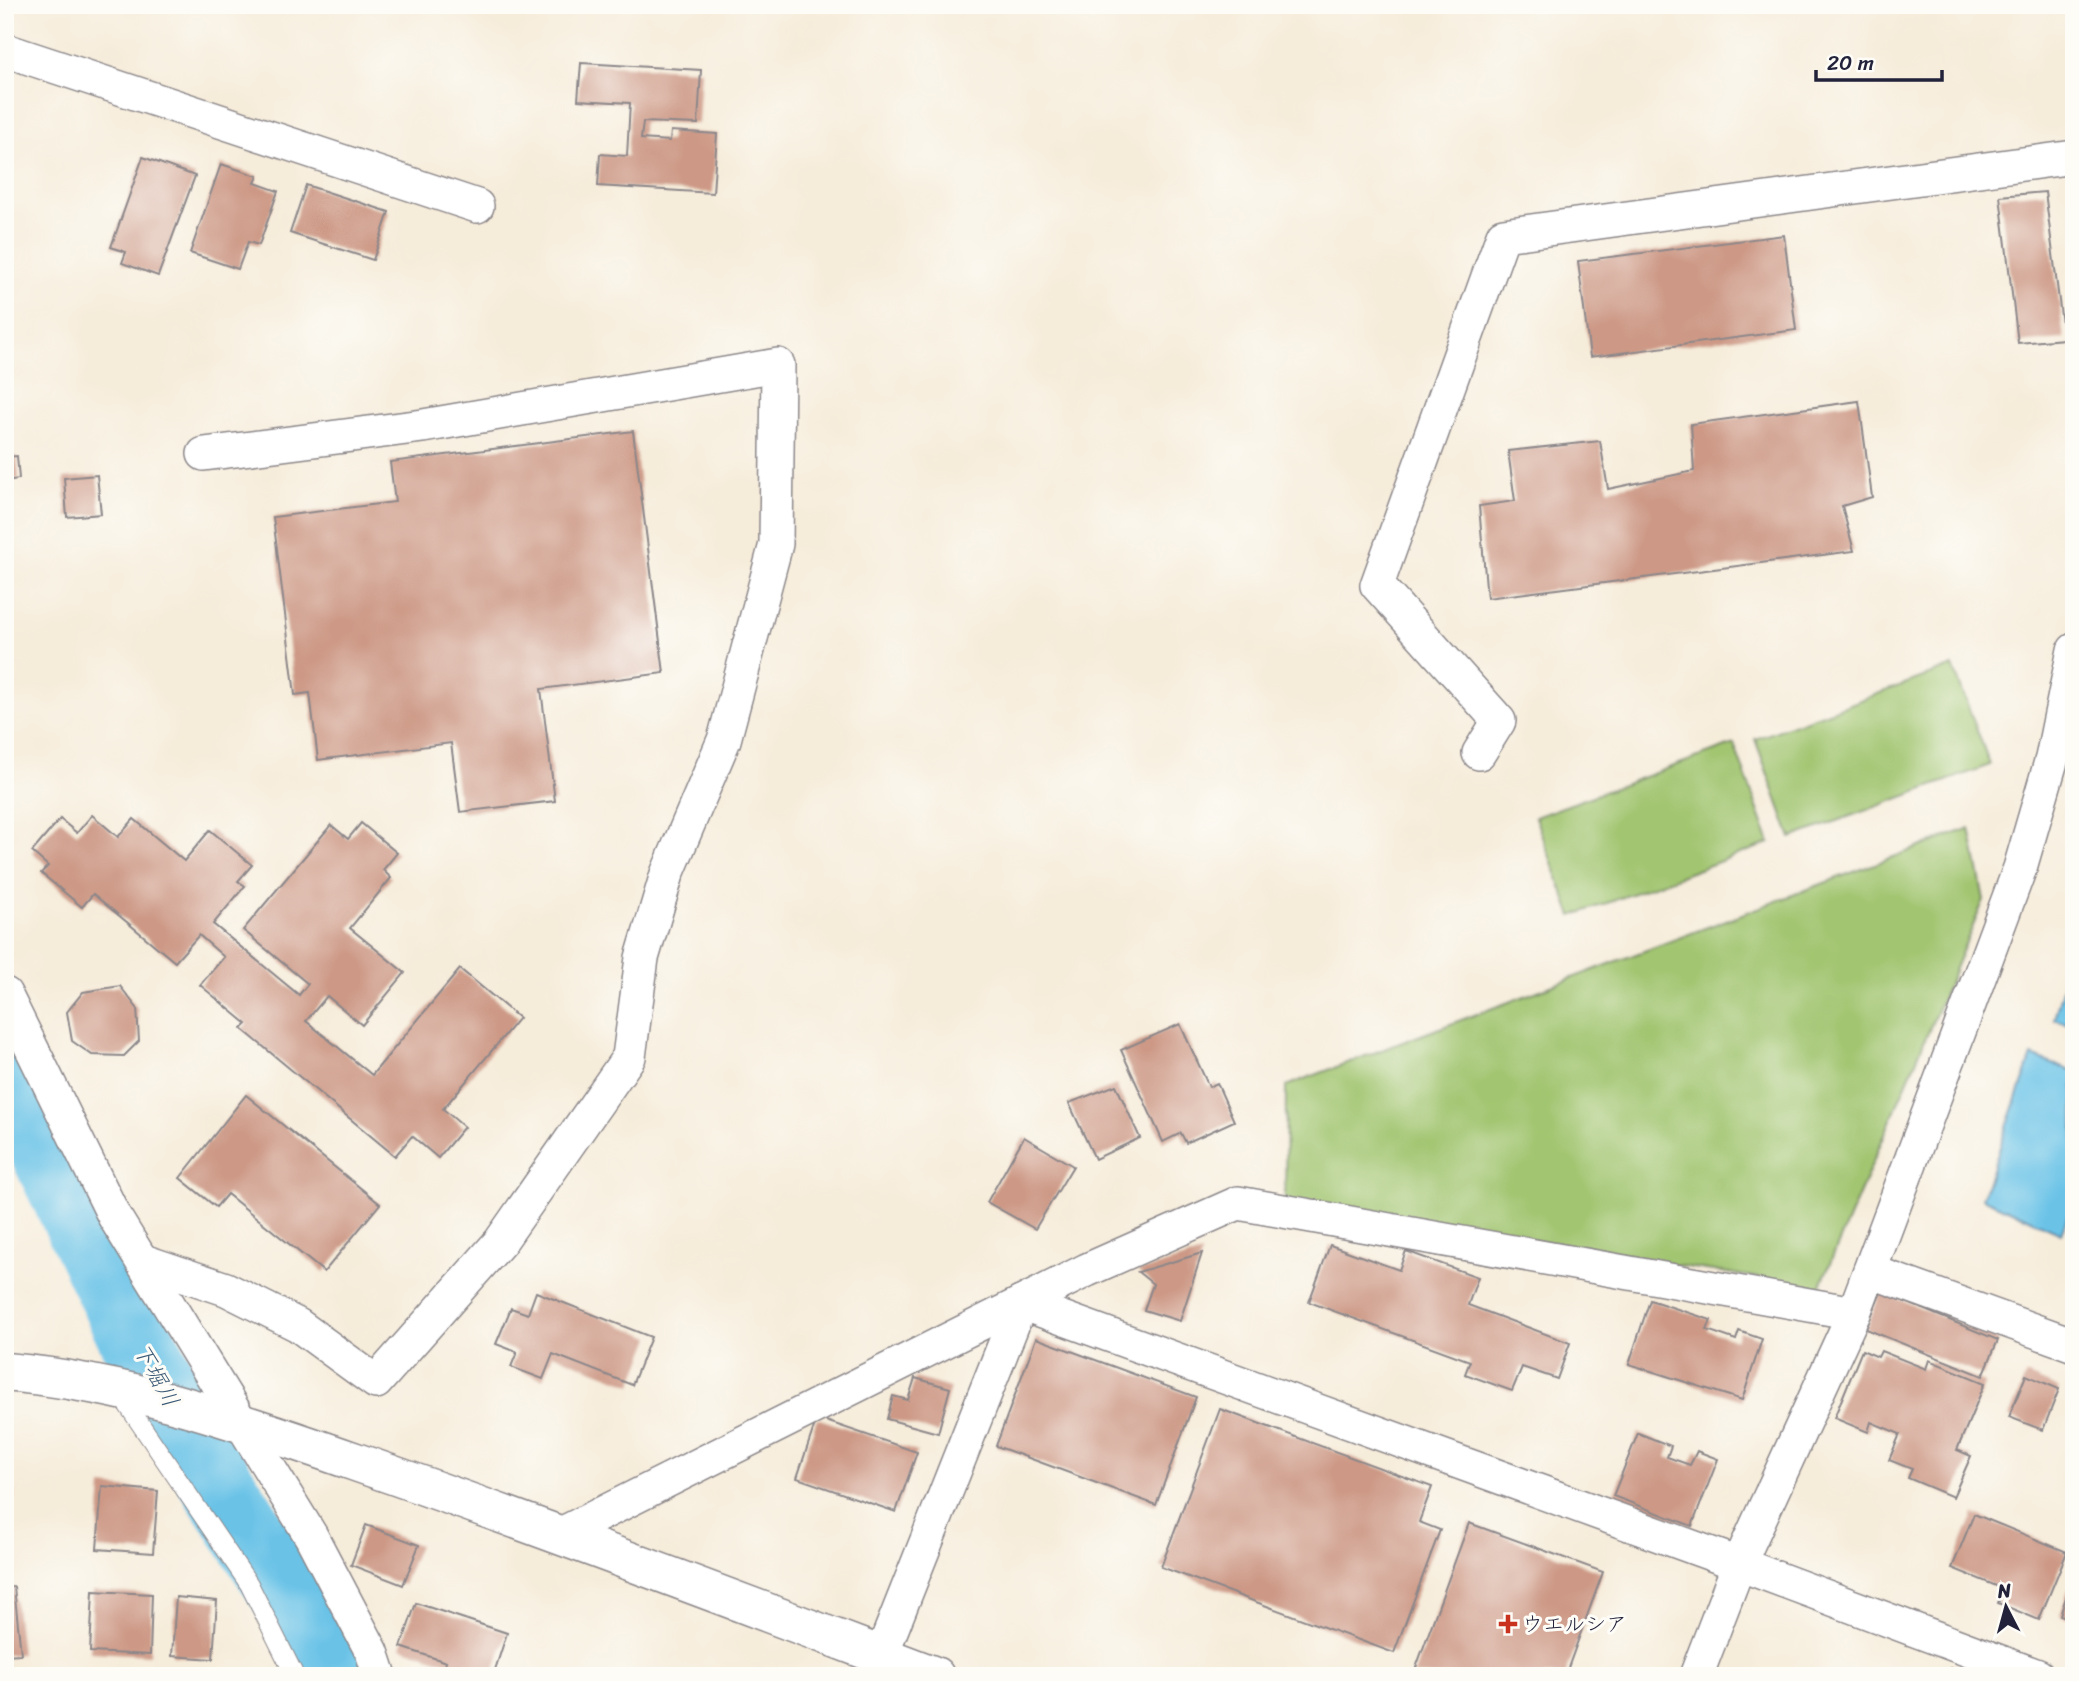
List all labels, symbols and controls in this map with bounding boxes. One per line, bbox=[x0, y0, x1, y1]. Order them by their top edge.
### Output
scale bar bbox=[1816, 38, 1942, 82]
text: 20 m bbox=[1827, 44, 1874, 82]
water label: 下堀川 bbox=[121, 1335, 191, 1415]
north arrow bbox=[1970, 1572, 2040, 1642]
text: N bbox=[1995, 1573, 2013, 1608]
place label: ウエルシア bbox=[1522, 1605, 1627, 1643]
marker: ウエルシア bbox=[1500, 1616, 1516, 1632]

